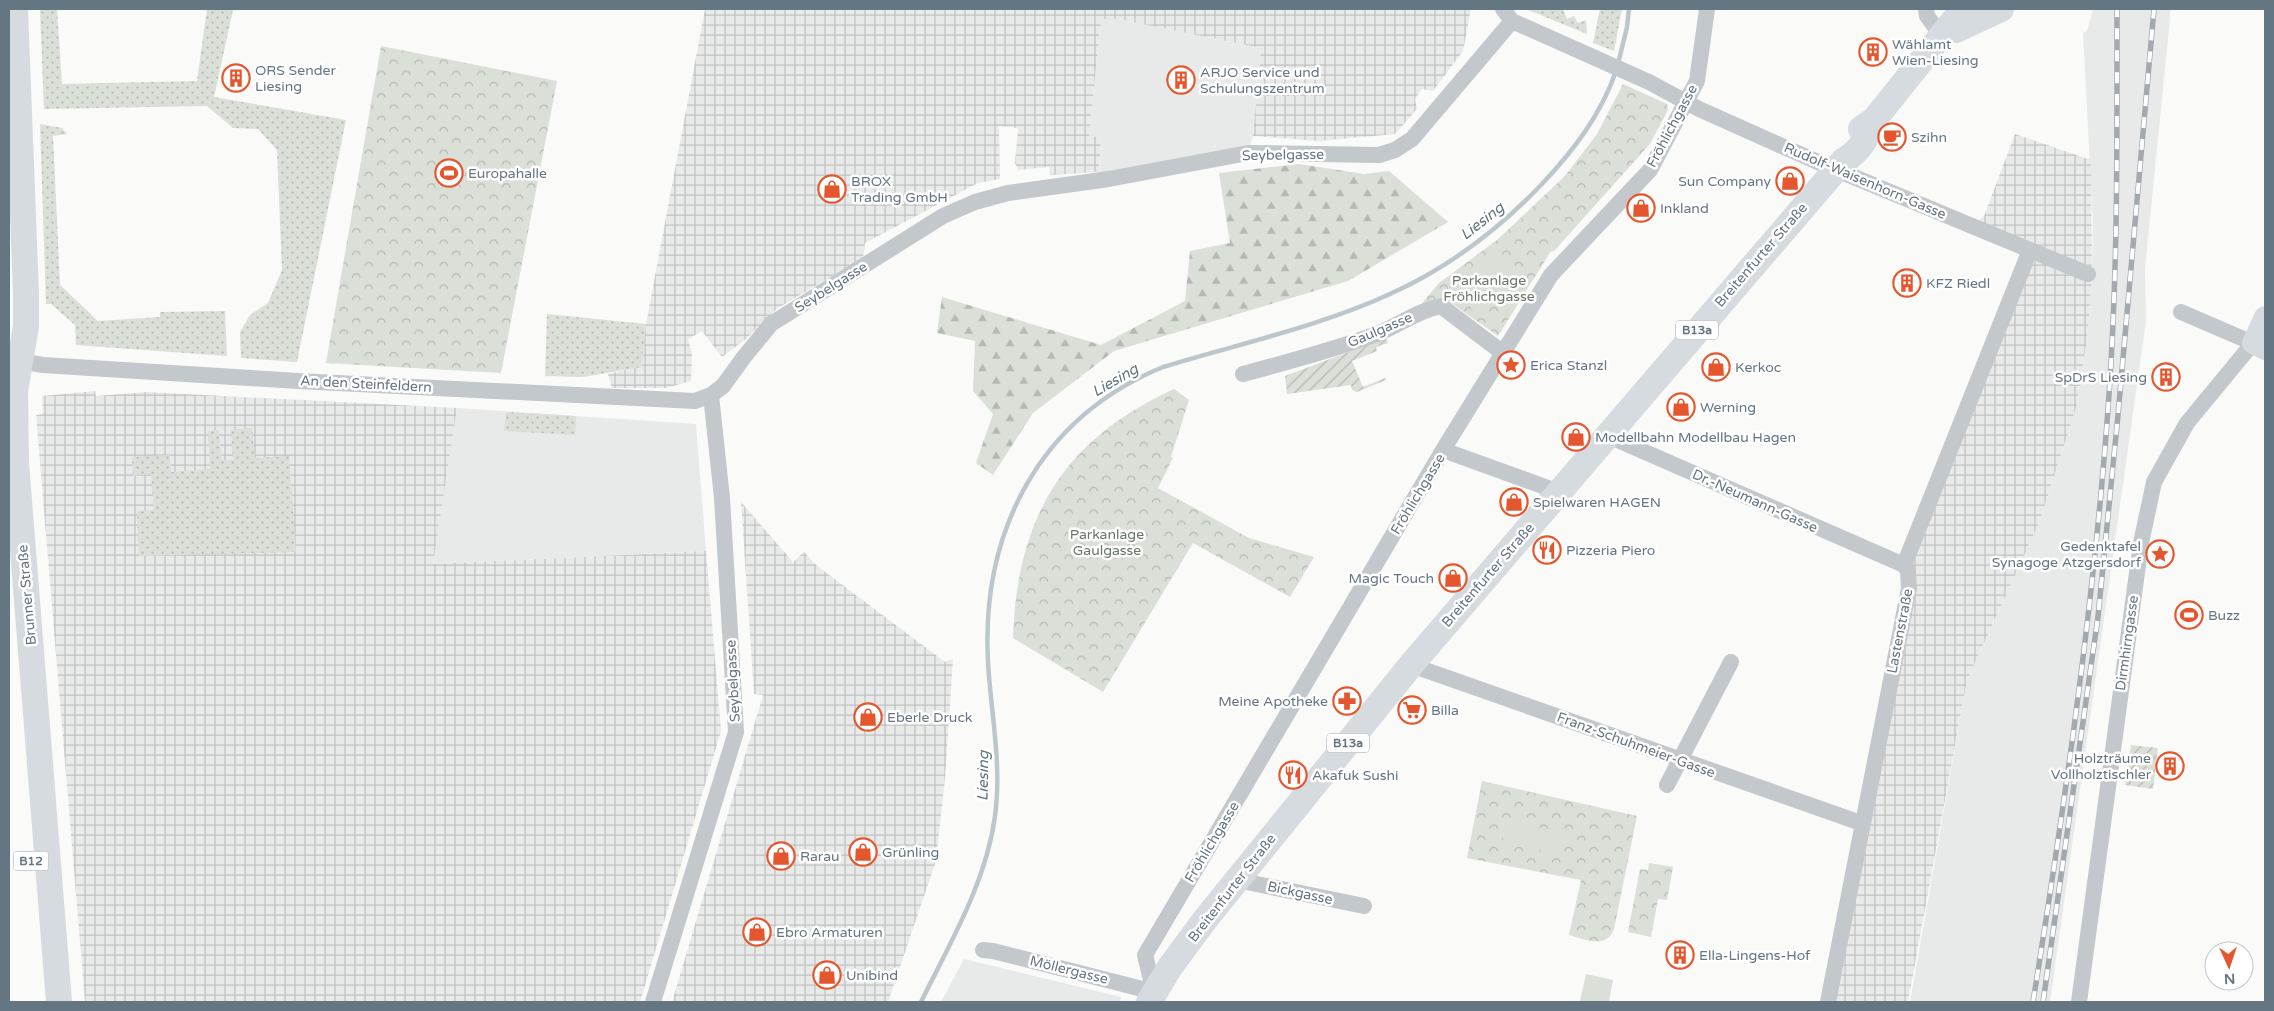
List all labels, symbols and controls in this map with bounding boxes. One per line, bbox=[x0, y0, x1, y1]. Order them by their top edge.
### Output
place label: Wählamt Wien-Liesing bbox=[1892, 36, 1979, 69]
building icon: Wählamt Wien-Liesing bbox=[1858, 37, 1888, 67]
place label: ORS Sender Liesing bbox=[255, 62, 336, 95]
building icon: ORS Sender Liesing bbox=[221, 63, 251, 93]
place label: ARJO Service und Schulungszentrum bbox=[1200, 64, 1325, 97]
building icon: ARJO Service und Schulungszentrum bbox=[1166, 65, 1196, 95]
street label: Fröhlichgasse bbox=[1643, 82, 1701, 170]
cafe icon: Szihn bbox=[1877, 122, 1907, 152]
place label: Szihn bbox=[1911, 129, 1947, 146]
street label: Rudolf-Waisenhorn-Gasse bbox=[1781, 139, 1949, 223]
street label: Seybelgasse bbox=[1242, 146, 1324, 164]
sports icon: Europahalle bbox=[434, 158, 464, 188]
place label: Europahalle bbox=[468, 165, 547, 182]
shop icon: Sun Company bbox=[1775, 166, 1805, 196]
place label: BROX Trading GmbH bbox=[851, 173, 948, 206]
place label: Sun Company bbox=[1678, 173, 1771, 190]
shop icon: BROX Trading GmbH bbox=[817, 174, 847, 204]
shop icon: Inkland bbox=[1626, 193, 1656, 223]
water label: Liesing bbox=[1457, 197, 1509, 244]
street label: Breitenfurter Straße bbox=[1711, 199, 1811, 311]
place label: Inkland bbox=[1660, 200, 1709, 217]
street label: Seybelgasse bbox=[792, 258, 870, 316]
building icon: KFZ Riedl bbox=[1892, 268, 1922, 298]
park label: Parkanlage Fröhlichgasse bbox=[1443, 272, 1535, 305]
place label: KFZ Riedl bbox=[1926, 275, 1990, 292]
street label: Gaulgasse bbox=[1345, 309, 1415, 351]
road number: B13a bbox=[1676, 320, 1718, 340]
place icon: Erica Stanzl bbox=[1496, 350, 1526, 380]
shop icon: Kerkoc bbox=[1701, 352, 1731, 382]
place label: Erica Stanzl bbox=[1530, 357, 1607, 374]
water label: Liesing bbox=[1089, 359, 1143, 400]
place label: Kerkoc bbox=[1735, 359, 1781, 376]
building icon: SpDrS Liesing bbox=[2151, 362, 2181, 392]
place label: SpDrS Liesing bbox=[2055, 369, 2147, 386]
street label: An den Steinfeldern bbox=[300, 372, 432, 396]
shop icon: Werning bbox=[1666, 392, 1696, 422]
place label: Werning bbox=[1700, 399, 1756, 416]
shop icon: Modellbahn Modellbau Hagen bbox=[1561, 422, 1591, 452]
place label: Modellbahn Modellbau Hagen bbox=[1595, 429, 1796, 446]
street label: Fröhlichgasse bbox=[1387, 450, 1449, 538]
street label: Dr.-Neumann-Gasse bbox=[1690, 466, 1820, 536]
shop icon: Spielwaren HAGEN bbox=[1499, 487, 1529, 517]
place label: Spielwaren HAGEN bbox=[1533, 494, 1661, 511]
street label: Breitenfurter Straße bbox=[1438, 519, 1538, 631]
park label: Parkanlage Gaulgasse bbox=[1070, 526, 1144, 559]
restaurant icon: Pizzeria Piero bbox=[1532, 535, 1562, 565]
place label: Gedenktafel Synagoge Atzgersdorf bbox=[1992, 538, 2142, 571]
place icon: Gedenktafel Synagoge Atzgersdorf bbox=[2145, 539, 2175, 569]
place label: Pizzeria Piero bbox=[1566, 542, 1655, 559]
street label: Brunner Straße bbox=[14, 544, 40, 646]
shop icon: Magic Touch bbox=[1438, 563, 1468, 593]
place label: Magic Touch bbox=[1349, 570, 1434, 587]
street label: Lastenstraße bbox=[1883, 587, 1917, 675]
street label: Dirmhirngasse bbox=[2112, 594, 2142, 692]
sports icon: Buzz bbox=[2174, 600, 2204, 630]
place label: Buzz bbox=[2208, 607, 2240, 624]
street label: Seybelgasse bbox=[722, 639, 744, 723]
pharmacy icon: Meine Apotheke bbox=[1332, 686, 1362, 716]
place label: Meine Apotheke bbox=[1218, 693, 1328, 710]
supermarket icon: Billa bbox=[1397, 695, 1427, 725]
shop icon: Eberle Druck bbox=[853, 702, 883, 732]
place label: Billa bbox=[1431, 702, 1459, 719]
street label: Franz-Schuhmeier-Gasse bbox=[1555, 708, 1717, 782]
place label: Eberle Druck bbox=[887, 709, 973, 726]
road number: B13a bbox=[1327, 734, 1369, 752]
water label: Liesing bbox=[974, 749, 992, 801]
place label: Holzträume Vollholztischler bbox=[2051, 750, 2152, 783]
building icon: Holzträume Vollholztischler bbox=[2155, 751, 2185, 781]
restaurant icon: Akafuk Sushi bbox=[1278, 760, 1308, 790]
place label: Akafuk Sushi bbox=[1312, 767, 1398, 784]
street label: Fröhlichgasse bbox=[1181, 798, 1243, 886]
street label: Breitenfurter Straße bbox=[1185, 831, 1280, 945]
shop icon: Grünling bbox=[848, 837, 878, 867]
shop icon: Rarau bbox=[766, 841, 796, 871]
place label: Grünling bbox=[882, 844, 939, 861]
place label: Rarau bbox=[800, 848, 840, 865]
road number: B12 bbox=[14, 851, 48, 870]
street label: Bickgasse bbox=[1266, 878, 1334, 908]
shop icon: Ebro Armaturen bbox=[742, 917, 772, 947]
place label: Ebro Armaturen bbox=[776, 924, 883, 941]
building icon: Ella-Lingens-Hof bbox=[1665, 940, 1695, 970]
north arrow bbox=[2204, 941, 2254, 991]
place label: Ella-Lingens-Hof bbox=[1699, 947, 1811, 964]
street label: Möllergasse bbox=[1028, 952, 1110, 988]
shop icon: Unibind bbox=[812, 960, 842, 990]
place label: Unibind bbox=[846, 967, 898, 984]
text: N bbox=[2224, 970, 2236, 987]

